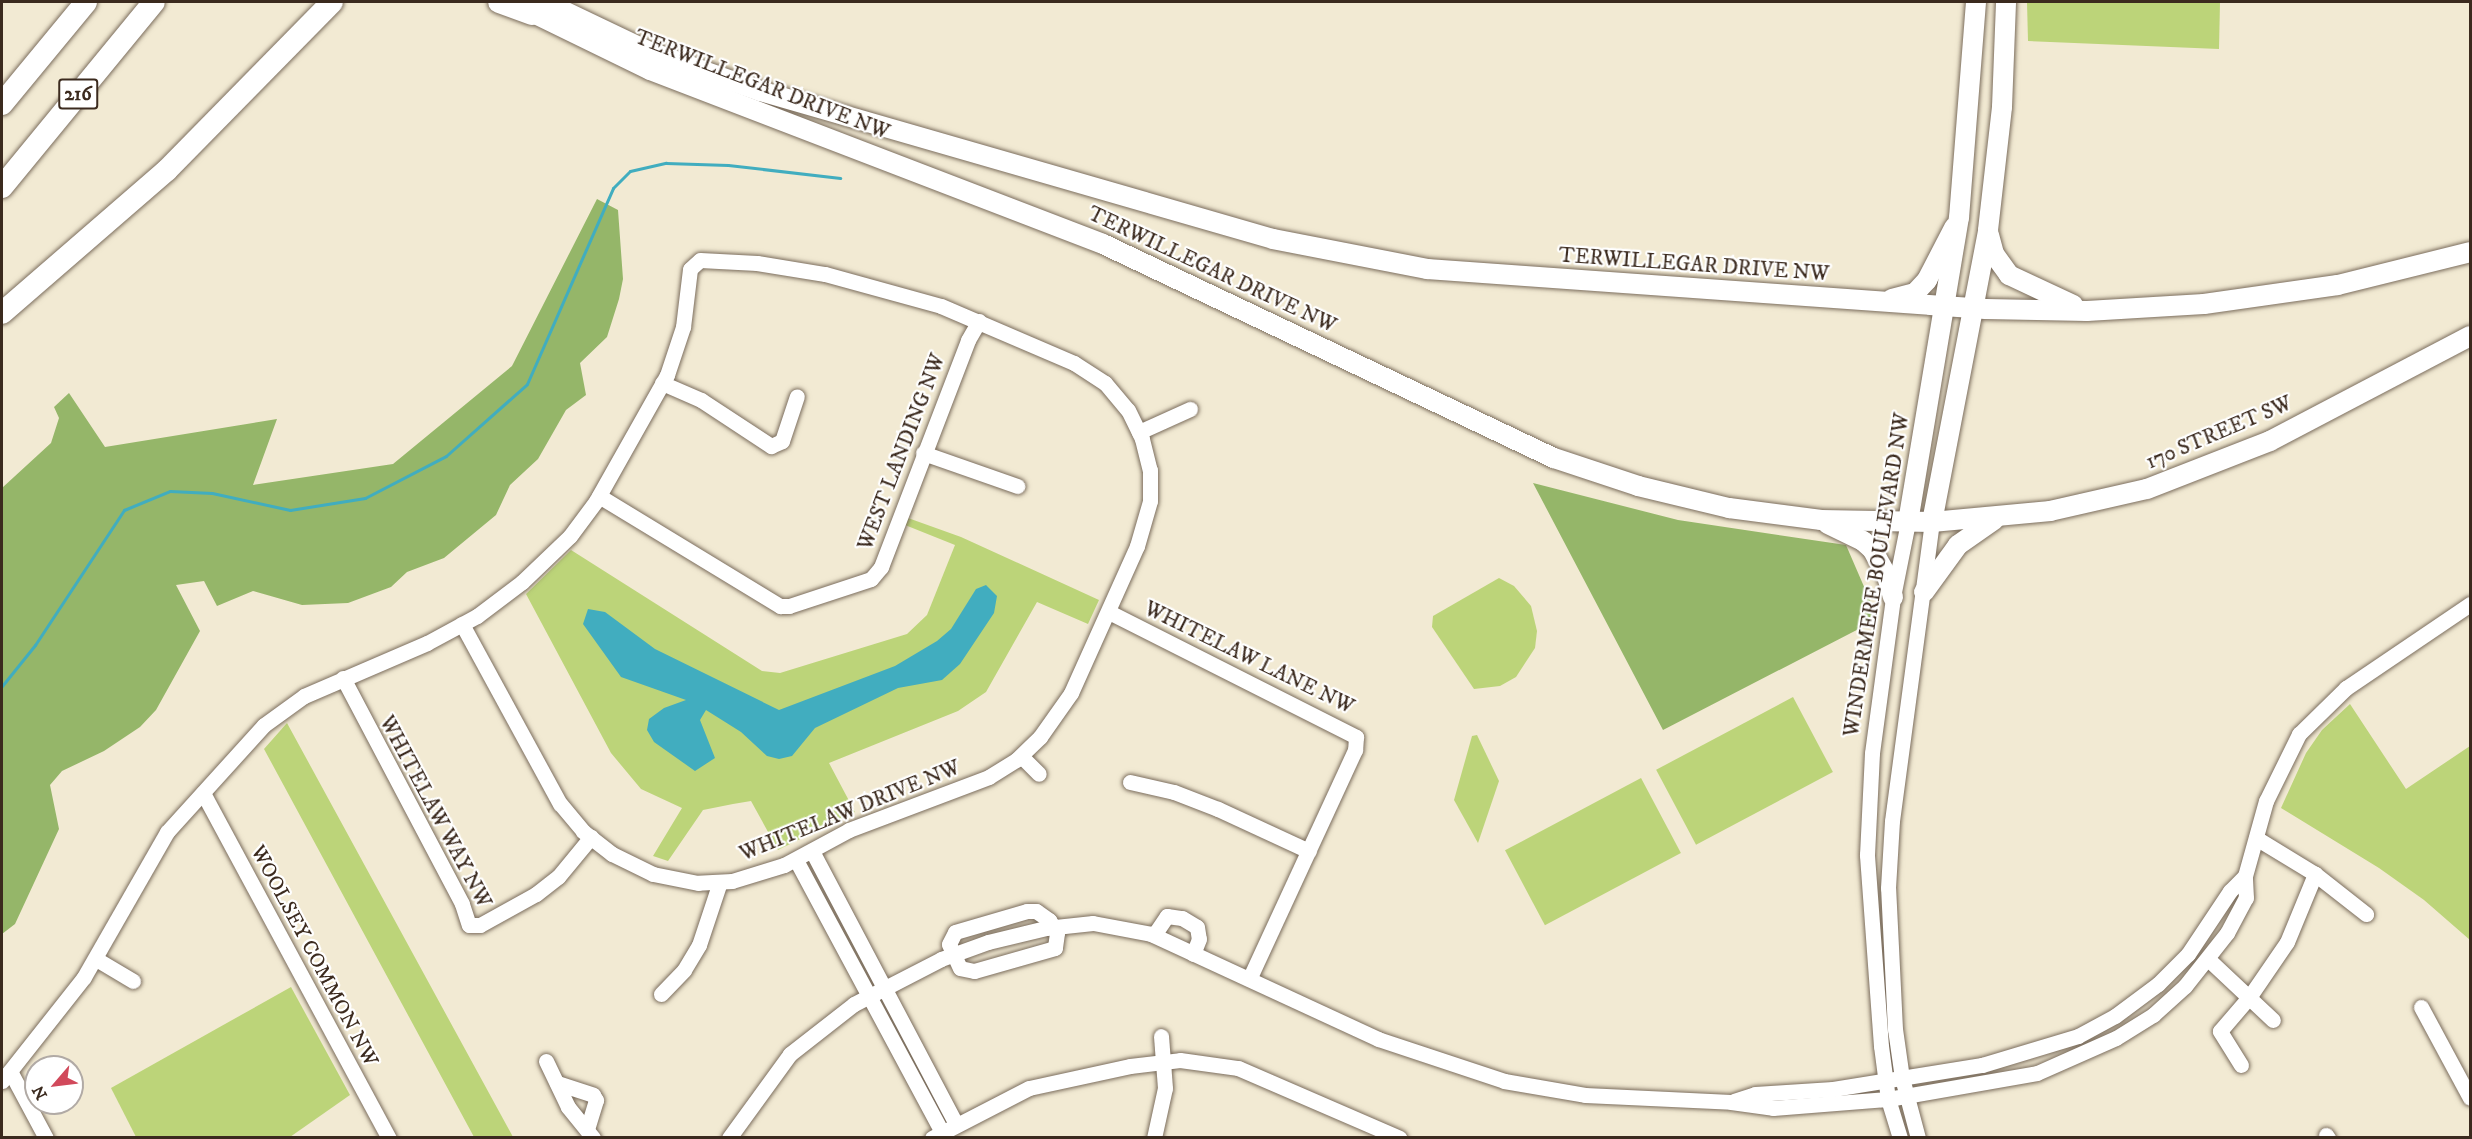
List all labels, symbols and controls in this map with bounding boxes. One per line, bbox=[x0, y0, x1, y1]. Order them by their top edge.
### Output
street label: TERWILLEGAR DRIVE NW bbox=[631, 25, 893, 145]
road number: 216 bbox=[57, 77, 99, 111]
street label: TERWILLEGAR DRIVE NW bbox=[1084, 201, 1340, 339]
street label: TERWILLEGAR DRIVE NW bbox=[1558, 243, 1830, 287]
street label: WEST LANDING NW bbox=[853, 350, 951, 554]
street label: 170 STREET SW bbox=[2142, 391, 2296, 475]
street label: WINDERMERE BOULEVARD NW bbox=[1839, 411, 1915, 739]
street label: WHITELAW LANE NW bbox=[1140, 596, 1358, 720]
street label: WHITELAW WAY NW bbox=[374, 712, 496, 912]
street label: WHITELAW DRIVE NW bbox=[736, 755, 964, 867]
street label: WOOLSEY COMMON NW bbox=[245, 841, 383, 1071]
north arrow bbox=[24, 1055, 84, 1115]
text: N bbox=[28, 1082, 52, 1103]

